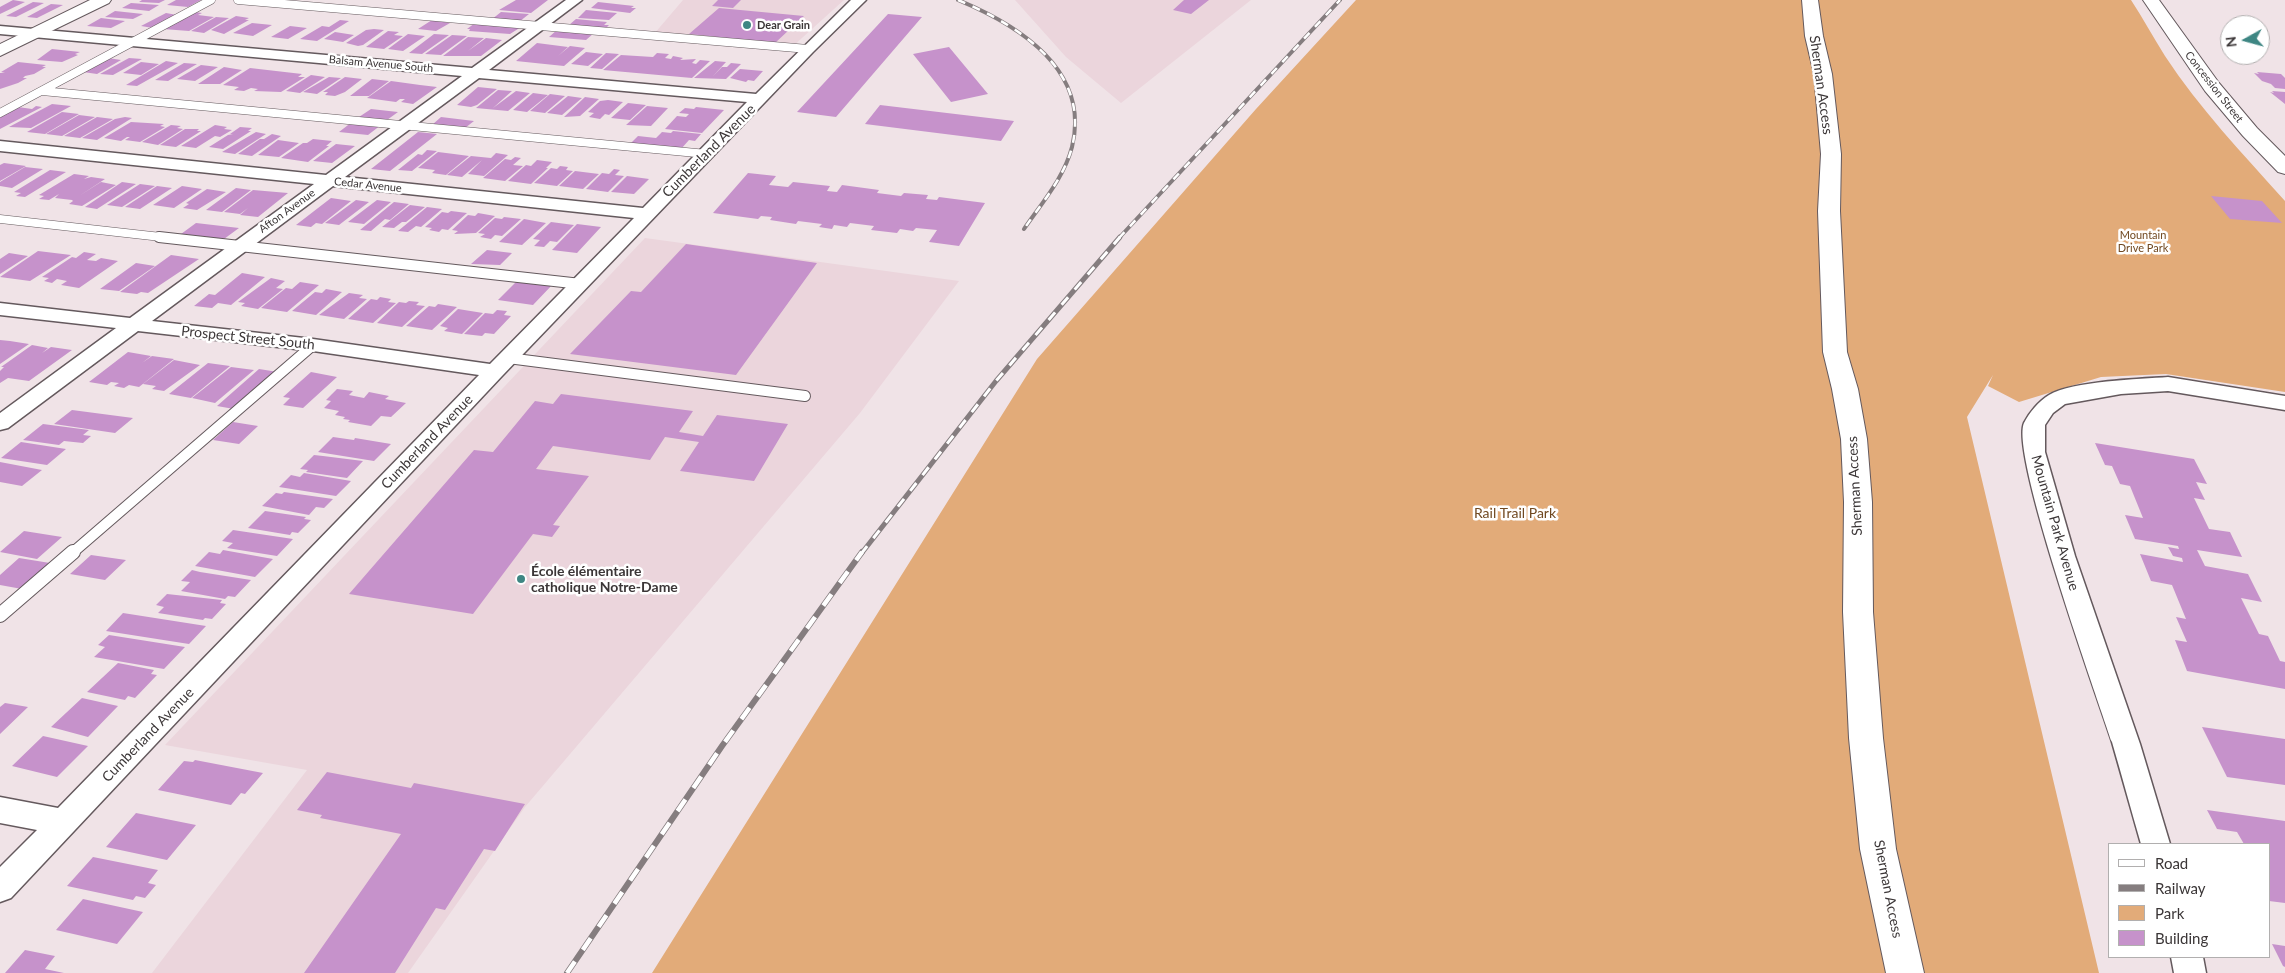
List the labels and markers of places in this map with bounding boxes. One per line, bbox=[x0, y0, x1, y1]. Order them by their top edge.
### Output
place label: Dear Grain bbox=[757, 18, 810, 32]
marker: Dear Grain bbox=[741, 19, 753, 31]
place label: École élémentaire catholique Notre-Dame bbox=[531, 563, 678, 596]
marker: École élémentaire catholique Notre-Dame bbox=[515, 573, 527, 585]

